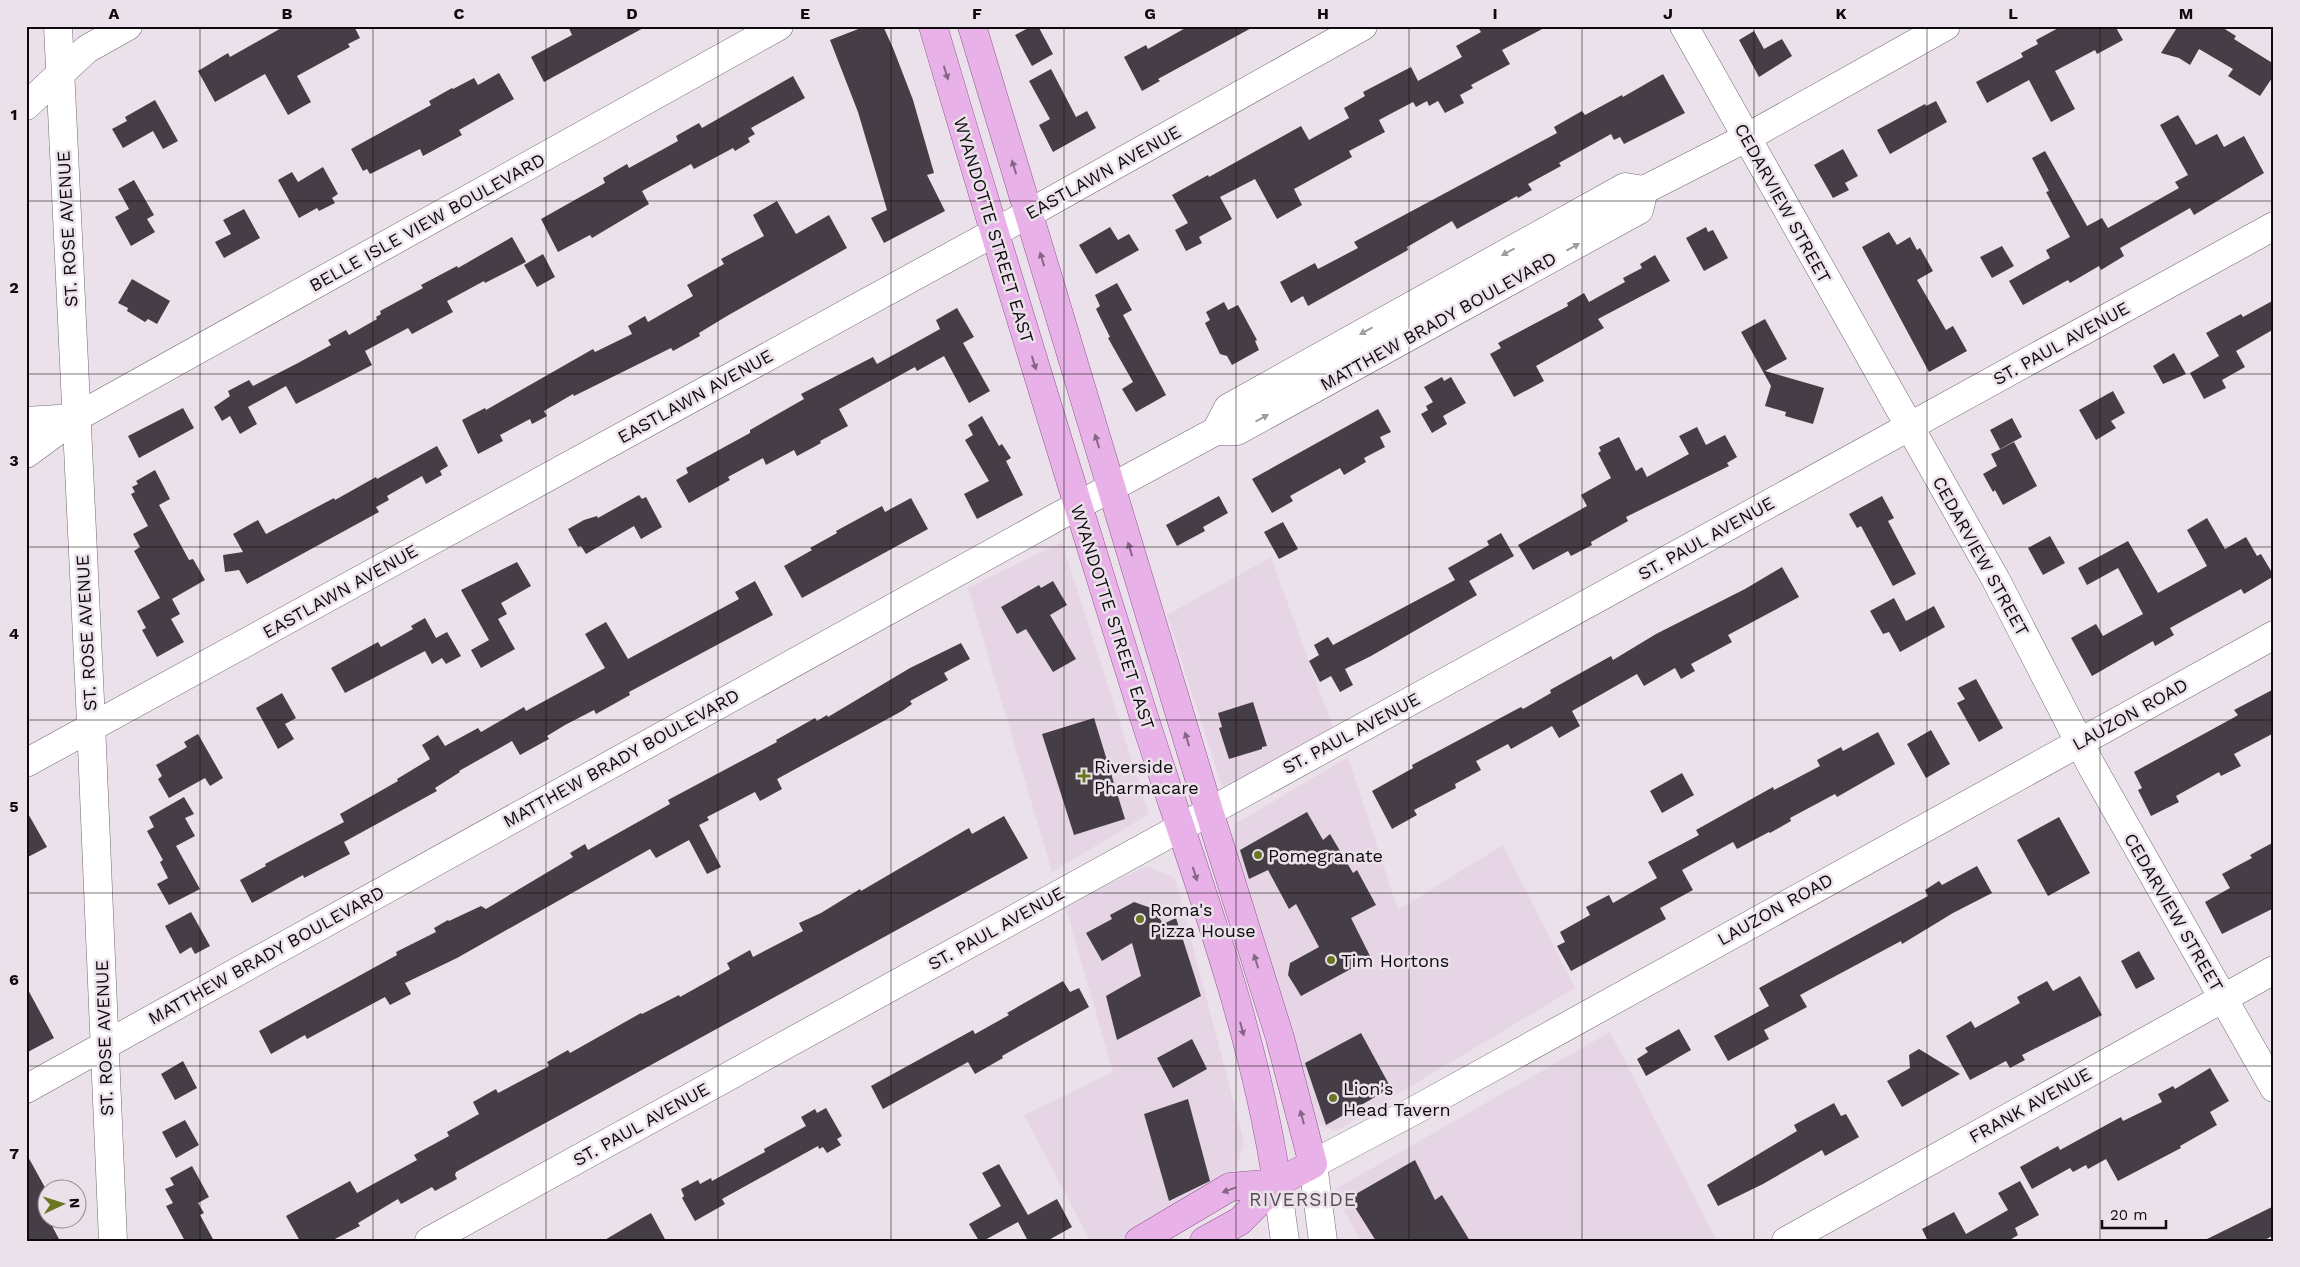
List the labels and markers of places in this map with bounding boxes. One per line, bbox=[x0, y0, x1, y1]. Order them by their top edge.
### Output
place label: Riverside Pharmacare bbox=[1094, 756, 1199, 798]
marker: Riverside Pharmacare bbox=[1078, 770, 1090, 782]
place label: Pomegranate bbox=[1268, 845, 1383, 866]
marker: Pomegranate bbox=[1252, 849, 1264, 861]
place label: Roma's Pizza House bbox=[1150, 899, 1256, 941]
marker: Roma's Pizza House bbox=[1134, 913, 1146, 925]
place label: Tim Hortons bbox=[1341, 950, 1449, 971]
marker: Tim Hortons bbox=[1325, 954, 1337, 966]
place label: Lion's Head Tavern bbox=[1343, 1078, 1451, 1120]
marker: Lion's Head Tavern bbox=[1327, 1092, 1339, 1104]

